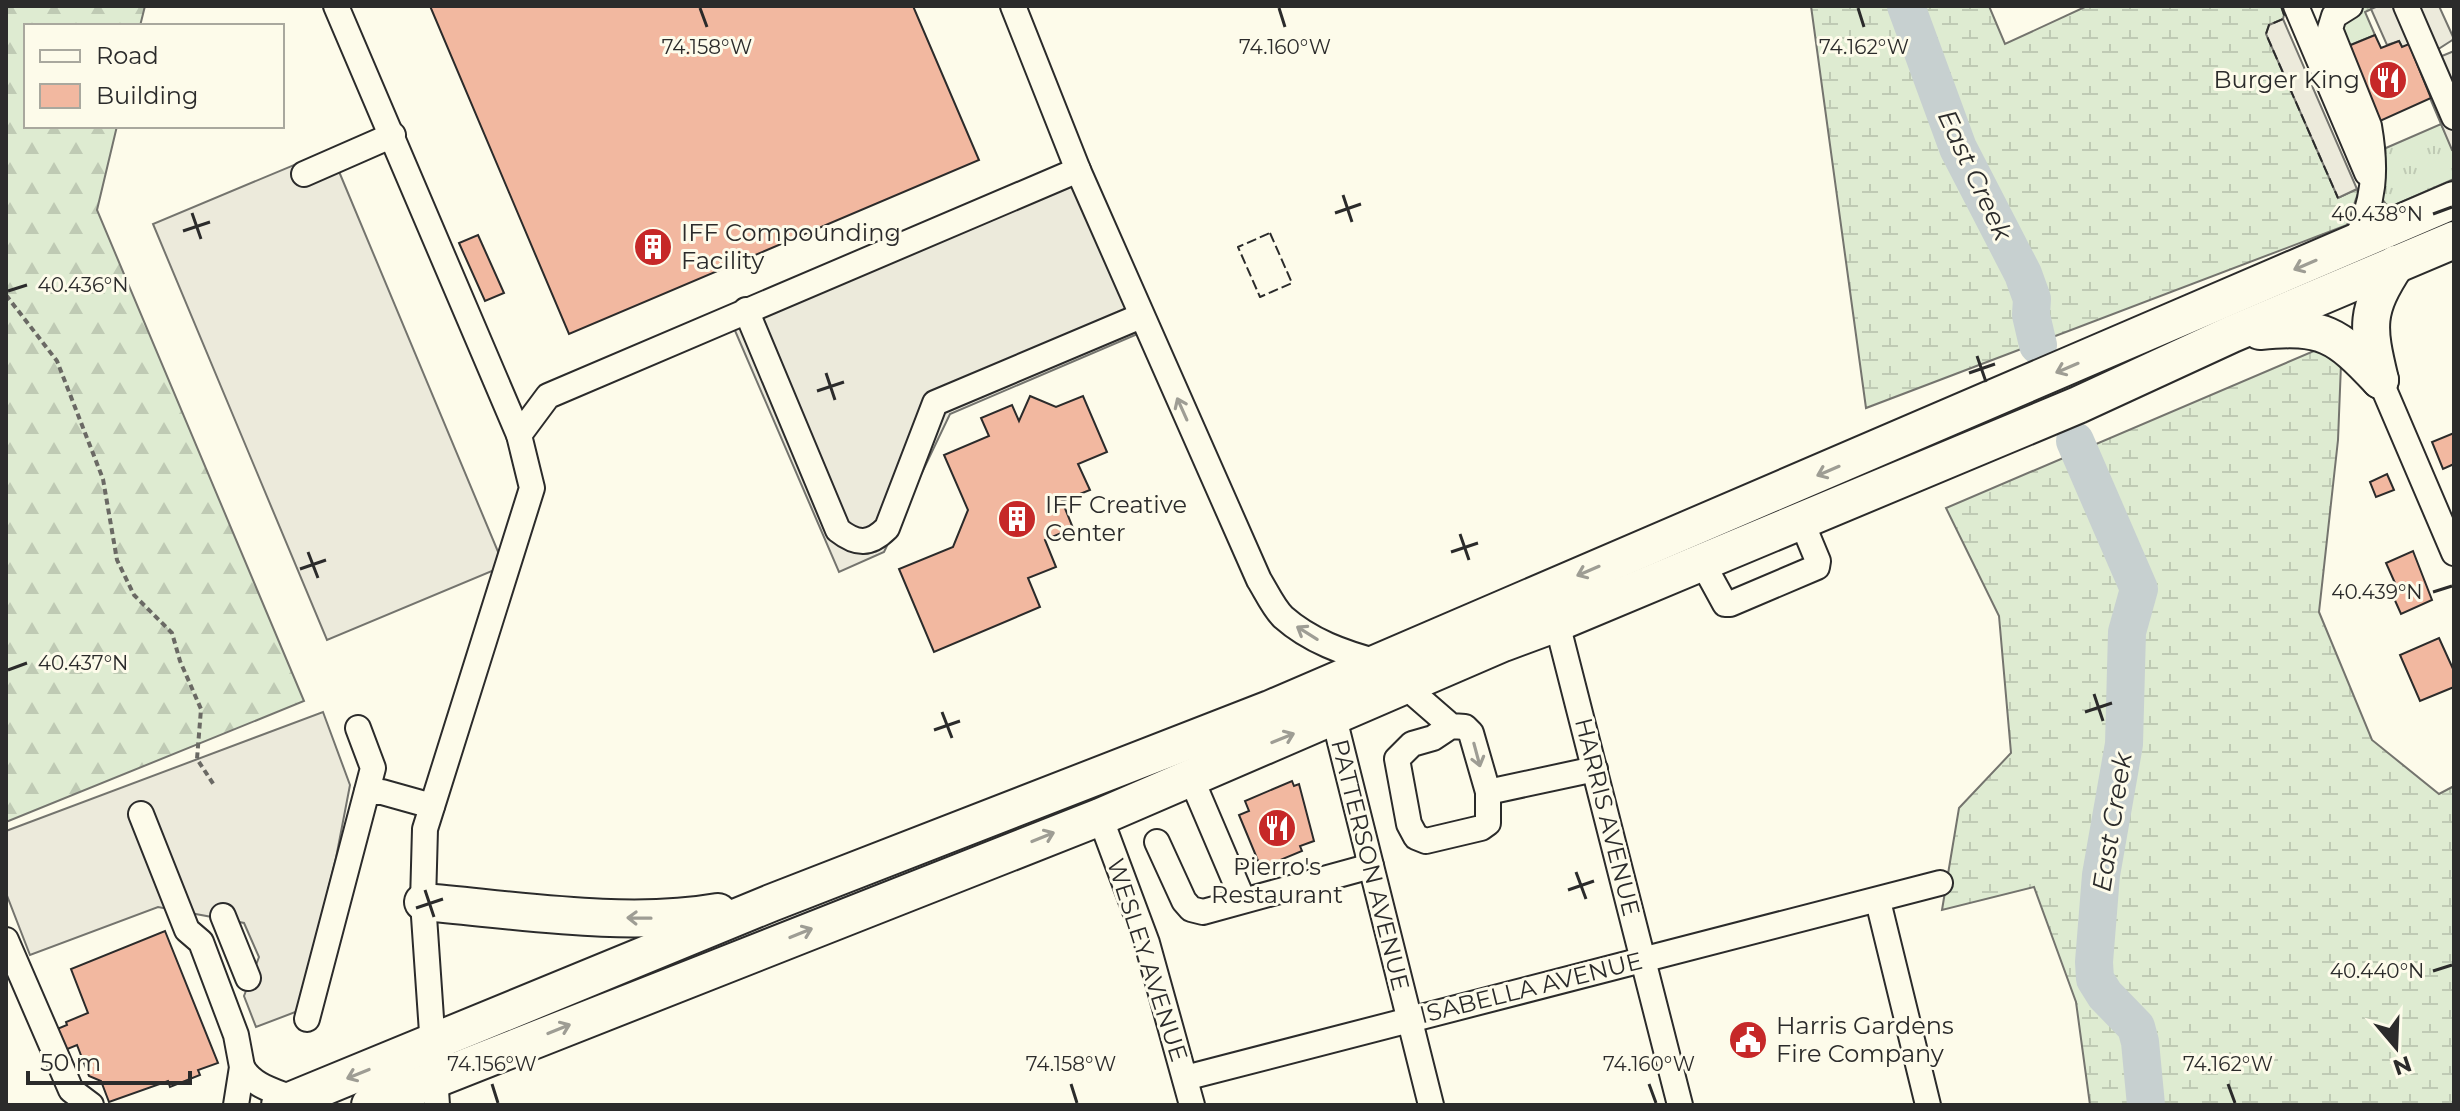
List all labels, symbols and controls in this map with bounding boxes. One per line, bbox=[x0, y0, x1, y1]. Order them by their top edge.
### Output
legend bbox=[24, 24, 284, 128]
text: 74.158°W bbox=[662, 35, 752, 59]
text: 74.160°W bbox=[1239, 35, 1331, 59]
text: 74.162°W bbox=[1819, 35, 1909, 59]
text: Road bbox=[96, 41, 159, 70]
restaurant icon: Burger King bbox=[2367, 59, 2409, 101]
place label: Burger King bbox=[2213, 65, 2360, 94]
text: Building bbox=[96, 81, 199, 110]
water label: East Creek bbox=[1931, 105, 2020, 247]
text: 40.438°N bbox=[2331, 202, 2423, 226]
place label: IFF Compounding Facility bbox=[681, 218, 901, 275]
building icon: IFF Compounding Facility bbox=[632, 226, 674, 268]
one-way arrow bbox=[2294, 258, 2318, 273]
text: 40.436°N bbox=[38, 273, 128, 297]
one-way arrow bbox=[2055, 362, 2080, 377]
one-way arrow bbox=[1174, 398, 1189, 422]
one-way arrow bbox=[1816, 464, 1841, 479]
place label: IFF Creative Center bbox=[1045, 490, 1187, 547]
building icon: IFF Creative Center bbox=[996, 498, 1038, 540]
one-way arrow bbox=[1576, 564, 1601, 579]
text: 40.439°N bbox=[2331, 580, 2423, 604]
one-way arrow bbox=[1296, 625, 1318, 641]
text: 40.437°N bbox=[38, 651, 128, 675]
street label: HARRIS AVENUE bbox=[1569, 715, 1646, 919]
one-way arrow bbox=[1270, 730, 1295, 744]
street label: PATTERSON AVENUE bbox=[1325, 736, 1416, 993]
one-way arrow bbox=[1471, 741, 1486, 767]
water label: East Creek bbox=[2085, 749, 2139, 894]
restaurant icon: Pierro's Restaurant bbox=[1256, 807, 1298, 849]
one-way arrow bbox=[1030, 829, 1055, 843]
place label: Pierro's Restaurant bbox=[1211, 852, 1343, 909]
street label: WESLEY AVENUE bbox=[1101, 855, 1194, 1065]
one-way arrow bbox=[626, 910, 653, 925]
one-way arrow bbox=[788, 925, 813, 939]
street label: ISABELLA AVENUE bbox=[1417, 946, 1645, 1029]
text: 40.440°N bbox=[2330, 959, 2424, 983]
north arrow bbox=[2356, 1007, 2436, 1087]
place label: Harris Gardens Fire Company bbox=[1776, 1011, 1954, 1068]
public building icon: Harris Gardens Fire Company bbox=[1727, 1019, 1769, 1061]
one-way arrow bbox=[546, 1021, 571, 1035]
scale bar bbox=[28, 1035, 190, 1085]
text: 50 m bbox=[40, 1048, 101, 1077]
text: N bbox=[2390, 1050, 2415, 1081]
text: 74.156°W bbox=[447, 1052, 537, 1076]
text: 74.158°W bbox=[1026, 1052, 1116, 1076]
text: 74.160°W bbox=[1603, 1052, 1695, 1076]
text: 74.162°W bbox=[2183, 1052, 2273, 1076]
one-way arrow bbox=[346, 1067, 371, 1082]

